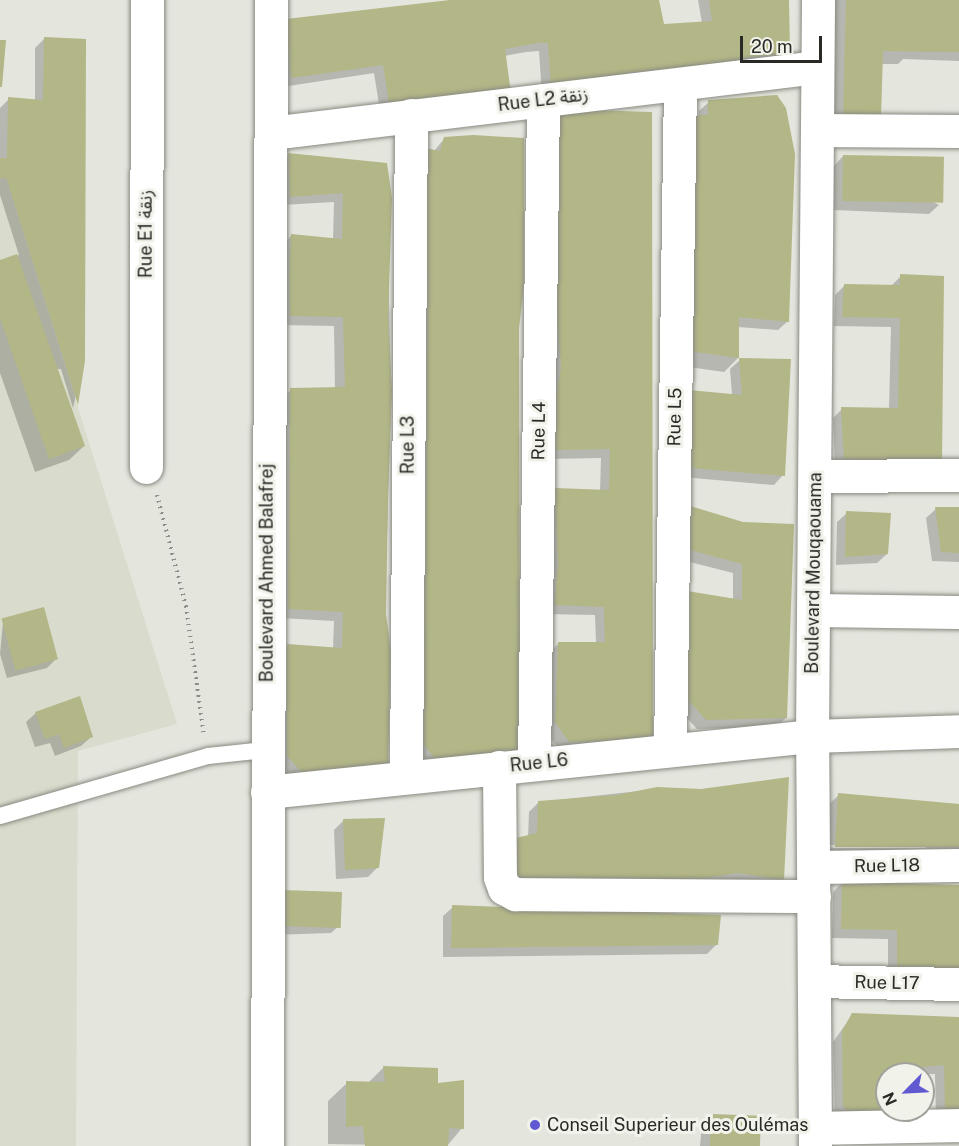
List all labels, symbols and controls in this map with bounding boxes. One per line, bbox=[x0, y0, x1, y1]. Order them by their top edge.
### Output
scale bar bbox=[743, 24, 826, 62]
text: 20 m bbox=[751, 36, 793, 57]
street label: Rue L2 زنقة bbox=[496, 84, 590, 116]
street label: Rue E1 زنقة bbox=[135, 190, 157, 278]
street label: Rue L5 bbox=[664, 387, 686, 447]
street label: Rue L4 bbox=[528, 401, 550, 461]
street label: Rue L3 bbox=[397, 416, 419, 474]
street label: Boulevard Ahmed Balafrej bbox=[256, 464, 278, 682]
street label: Boulevard Mouqaouama bbox=[801, 472, 827, 674]
street label: Rue L6 bbox=[509, 749, 569, 777]
street label: Rue L18 bbox=[854, 855, 920, 877]
street label: Rue L17 bbox=[854, 972, 920, 994]
north arrow bbox=[875, 1062, 935, 1122]
text: N bbox=[879, 1089, 901, 1108]
place label: Conseil Superieur des Oulémas bbox=[547, 1114, 809, 1136]
marker: Conseil Superieur des Oulémas bbox=[528, 1118, 542, 1132]

